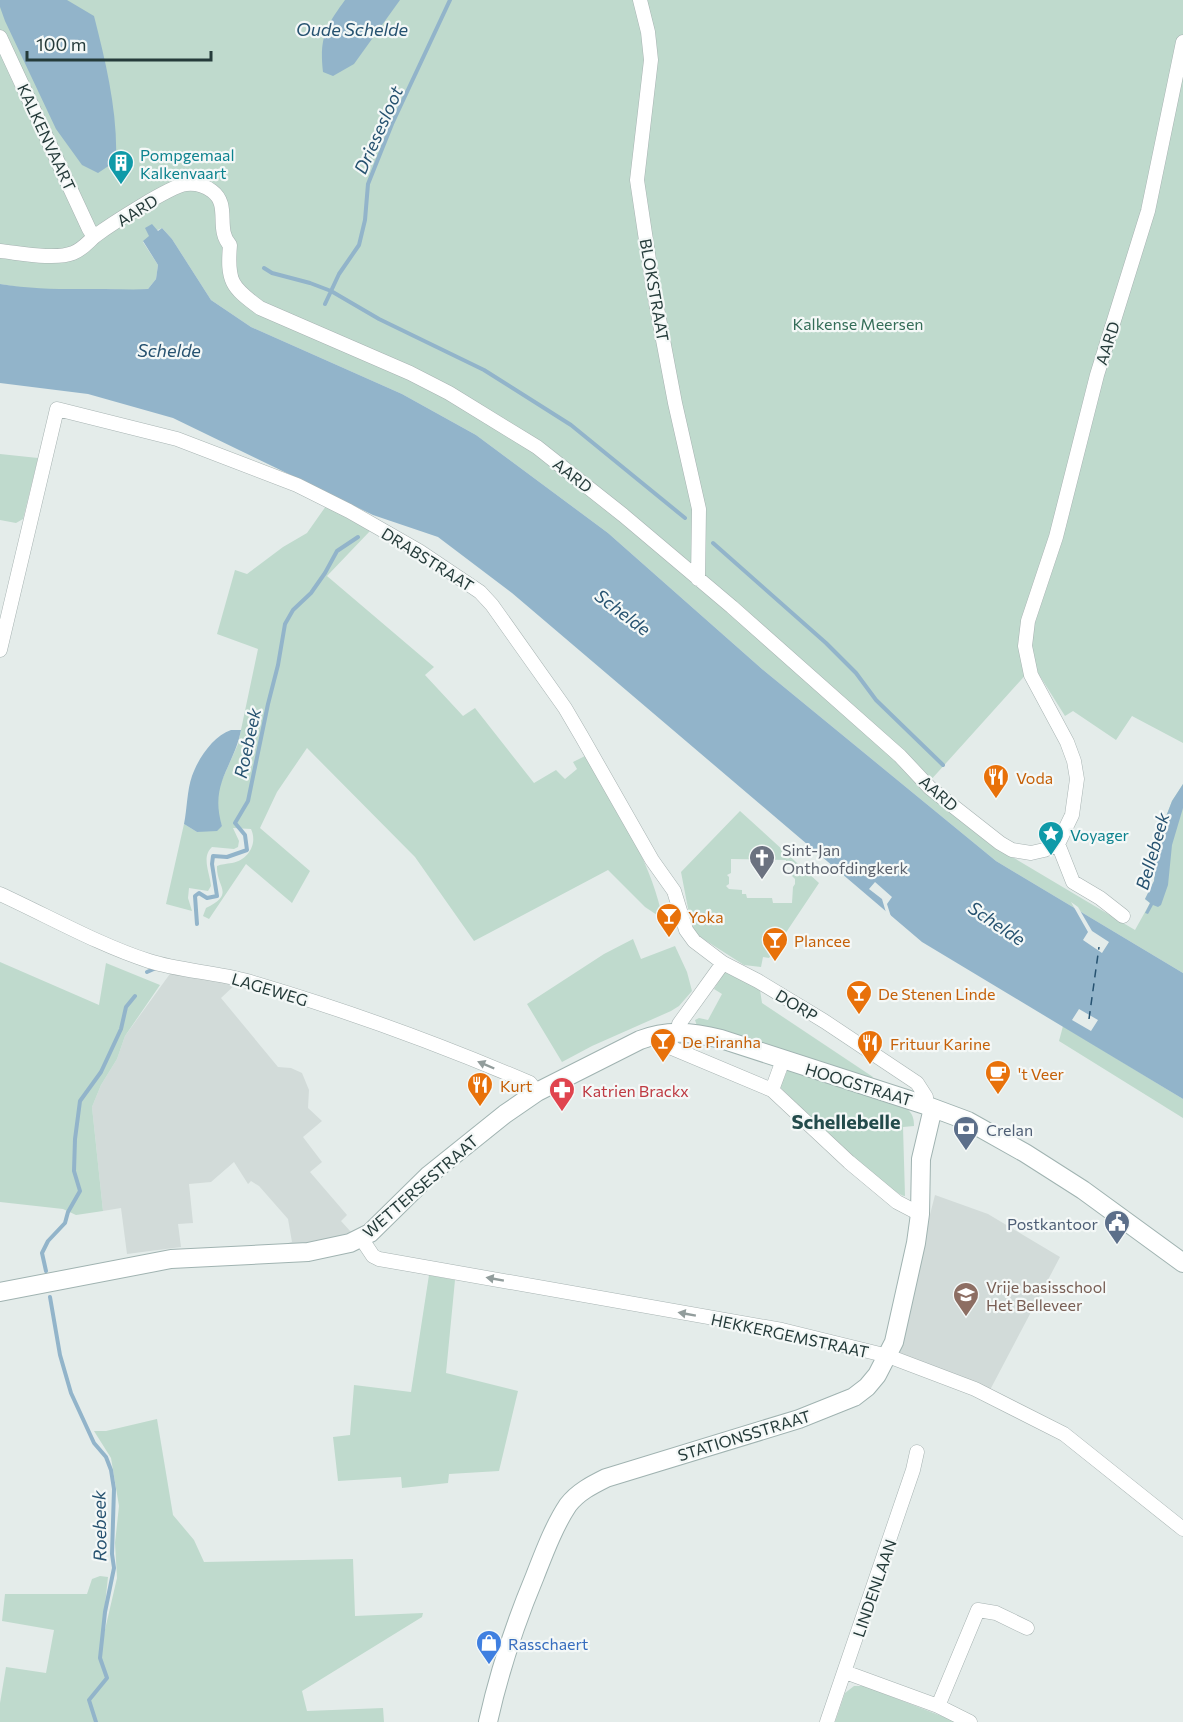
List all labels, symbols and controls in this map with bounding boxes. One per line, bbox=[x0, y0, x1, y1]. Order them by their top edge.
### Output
water label: Oude Schelde bbox=[296, 18, 408, 40]
scale bar bbox=[27, 24, 212, 62]
text: 100 m bbox=[36, 33, 86, 55]
street label: KALKENVAART bbox=[14, 81, 80, 193]
water label: Driesesloot bbox=[349, 82, 407, 177]
place label: Pompgemaal Kalkenvaart bbox=[140, 145, 234, 182]
building icon: Pompgemaal Kalkenvaart bbox=[106, 148, 136, 186]
street label: AARD bbox=[113, 190, 161, 230]
street label: BLOKSTRAAT bbox=[637, 237, 673, 343]
park label: Kalkense Meersen bbox=[792, 314, 924, 333]
street label: AARD bbox=[1091, 319, 1123, 367]
water label: Schelde bbox=[137, 339, 201, 361]
street label: AARD bbox=[550, 454, 596, 496]
street label: DRABSTRAAT bbox=[378, 523, 478, 595]
water label: Schelde bbox=[591, 584, 655, 640]
water label: Roebeek bbox=[229, 705, 265, 780]
restaurant icon: Voda bbox=[981, 762, 1011, 800]
place label: Voda bbox=[1016, 768, 1053, 787]
street label: AARD bbox=[916, 771, 962, 815]
water label: Bellebeek bbox=[1131, 809, 1174, 892]
place icon: Voyager bbox=[1036, 819, 1066, 857]
place label: Voyager bbox=[1070, 825, 1130, 844]
place label: Sint-Jan Onthoofdingkerk bbox=[782, 840, 908, 877]
church icon: Sint-Jan Onthoofdingkerk bbox=[747, 843, 777, 881]
water label: Schelde bbox=[964, 896, 1030, 950]
bar icon: Yoka bbox=[654, 901, 684, 939]
place label: Yoka bbox=[688, 907, 724, 926]
bar icon: Plancee bbox=[760, 925, 790, 963]
place label: Plancee bbox=[794, 931, 850, 950]
street label: LAGEWEG bbox=[230, 968, 310, 1010]
bar icon: De Stenen Linde bbox=[844, 978, 874, 1016]
place label: De Stenen Linde bbox=[878, 984, 995, 1003]
street label: DORP bbox=[773, 985, 821, 1025]
bar icon: De Piranha bbox=[648, 1026, 678, 1064]
restaurant icon: Frituur Karine bbox=[855, 1028, 885, 1066]
place label: De Piranha bbox=[682, 1032, 761, 1051]
place label: Frituur Karine bbox=[890, 1034, 991, 1053]
cafe icon: 't Veer bbox=[983, 1058, 1013, 1096]
street label: HOOGSTRAAT bbox=[803, 1059, 915, 1109]
one-way arrow bbox=[477, 1060, 495, 1070]
place label: 't Veer bbox=[1018, 1064, 1065, 1083]
restaurant icon: Kurt bbox=[465, 1070, 495, 1108]
pharmacy icon: Katrien Brackx bbox=[547, 1075, 577, 1113]
place label: Kurt bbox=[500, 1076, 533, 1095]
place label: Katrien Brackx bbox=[582, 1081, 689, 1100]
district label: Schellebelle bbox=[791, 1109, 901, 1133]
bank icon: Crelan bbox=[951, 1114, 981, 1152]
place label: Crelan bbox=[986, 1120, 1033, 1139]
street label: WETTERSESTRAAT bbox=[358, 1131, 482, 1241]
public building icon: Postkantoor bbox=[1102, 1208, 1132, 1246]
place label: Postkantoor bbox=[1007, 1214, 1099, 1233]
one-way arrow bbox=[485, 1275, 504, 1284]
place label: Vrije basisschool Het Belleveer bbox=[986, 1277, 1106, 1314]
school or university icon: Vrije basisschool Het Belleveer bbox=[951, 1280, 981, 1318]
one-way arrow bbox=[677, 1309, 696, 1318]
street label: HEKKERGEMSTRAAT bbox=[709, 1309, 871, 1361]
street label: STATIONSSTRAAT bbox=[675, 1406, 813, 1464]
water label: Roebeek bbox=[87, 1489, 111, 1562]
street label: LINDENLAAN bbox=[848, 1537, 900, 1639]
shop icon: Rasschaert bbox=[474, 1628, 504, 1666]
place label: Rasschaert bbox=[508, 1634, 589, 1653]

